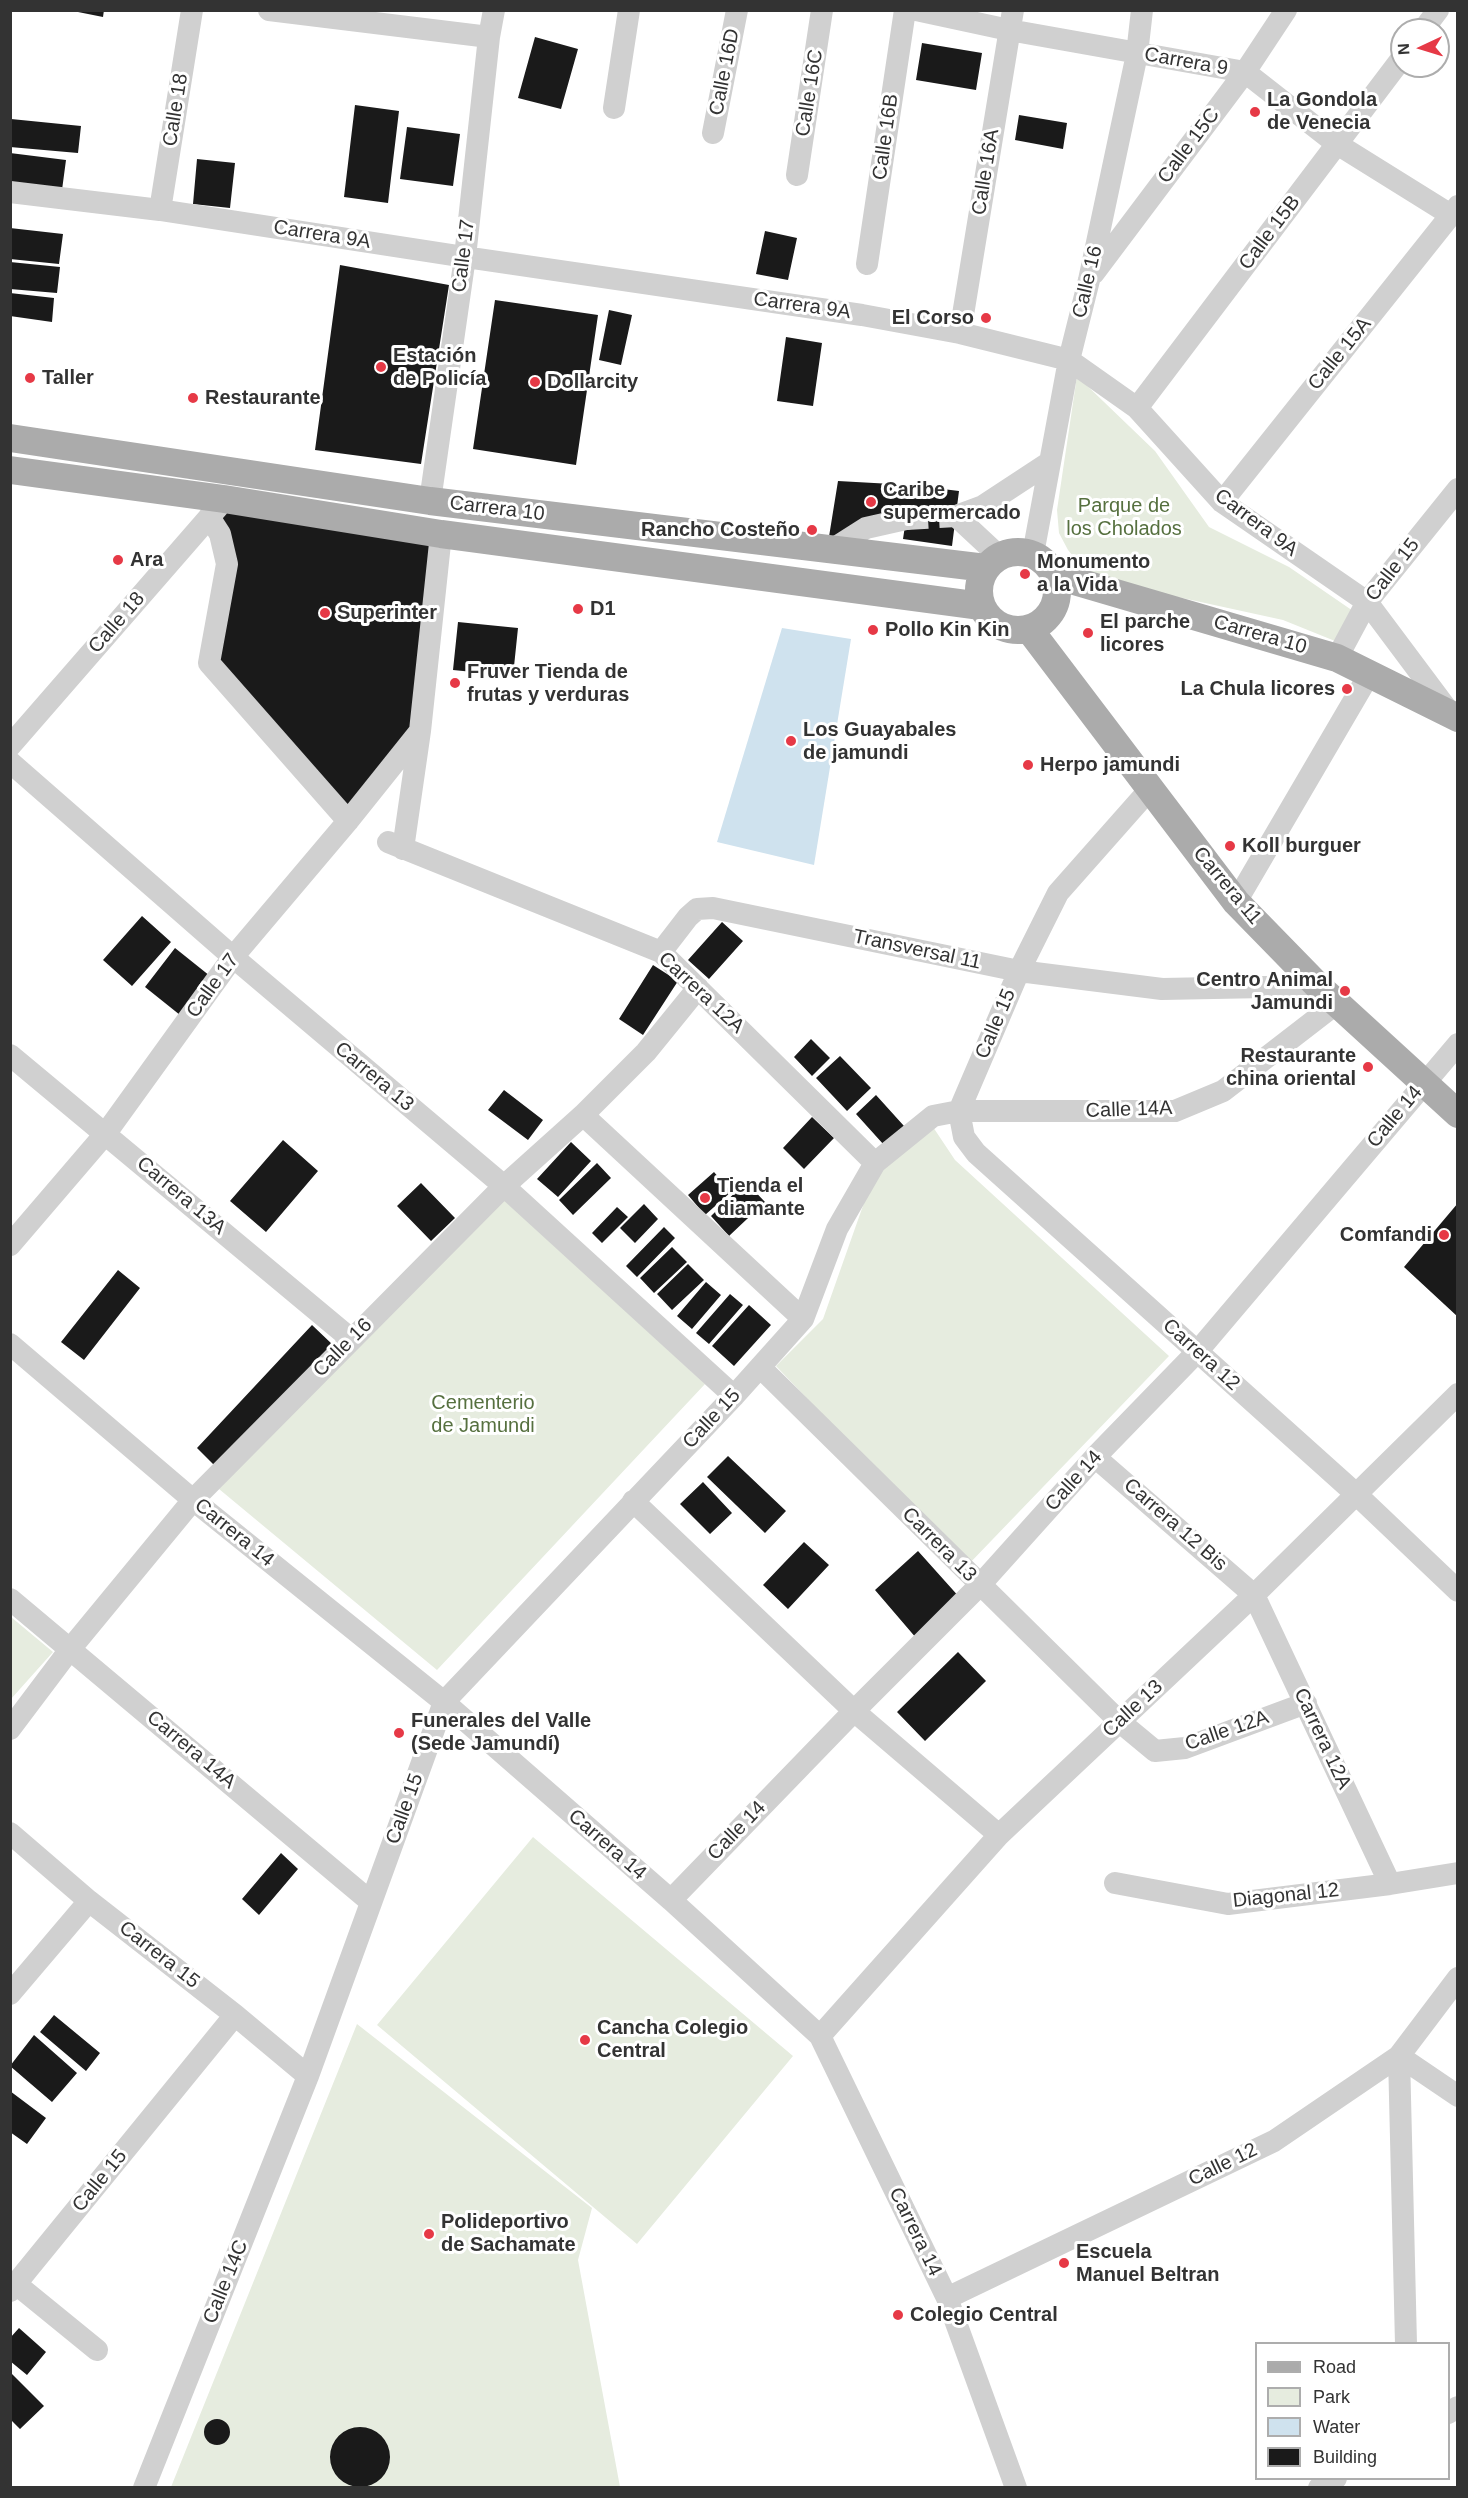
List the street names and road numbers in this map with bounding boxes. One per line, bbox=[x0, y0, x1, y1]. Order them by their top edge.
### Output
street label: Calle 16D bbox=[705, 27, 745, 117]
street label: Carrera 9 bbox=[1142, 43, 1230, 81]
street label: Calle 16C bbox=[791, 48, 829, 138]
street label: Calle 18 bbox=[158, 72, 194, 148]
street label: Calle 16B bbox=[868, 92, 904, 182]
street label: Calle 15C bbox=[1153, 104, 1225, 188]
street label: Calle 16A bbox=[967, 127, 1005, 217]
street label: Calle 15B bbox=[1234, 191, 1306, 275]
street label: Carrera 9A bbox=[272, 215, 372, 255]
street label: Calle 17 bbox=[448, 218, 480, 294]
street label: Calle 16 bbox=[1068, 244, 1108, 320]
street label: Carrera 9A bbox=[752, 287, 852, 325]
street label: Calle 15A bbox=[1303, 313, 1377, 395]
street label: Carrera 9A bbox=[1210, 484, 1302, 562]
street label: Carrera 10 bbox=[448, 491, 546, 527]
street label: Calle 15 bbox=[1361, 534, 1425, 606]
street label: Calle 18 bbox=[84, 587, 150, 659]
street label: Carrera 10 bbox=[1211, 610, 1309, 660]
street label: Carrera 11 bbox=[1188, 842, 1266, 930]
street label: Transversal 11 bbox=[851, 925, 983, 975]
street label: Carrera 12A bbox=[653, 947, 749, 1039]
street label: Calle 17 bbox=[182, 949, 244, 1023]
street label: Calle 15 bbox=[971, 986, 1021, 1062]
street label: Carrera 13 bbox=[330, 1037, 418, 1117]
street label: Calle 14 bbox=[1362, 1081, 1428, 1153]
street label: Calle 14A bbox=[1085, 1096, 1173, 1124]
street label: Carrera 13A bbox=[132, 1152, 230, 1240]
street label: Calle 16 bbox=[309, 1314, 377, 1382]
street label: Carrera 12 bbox=[1157, 1314, 1245, 1396]
street label: Calle 15 bbox=[678, 1384, 746, 1454]
street label: Calle 14 bbox=[1041, 1446, 1107, 1516]
street label: Carrera 12 Bis bbox=[1118, 1474, 1232, 1576]
street label: Carrera 14 bbox=[189, 1494, 279, 1572]
street label: Carrera 13 bbox=[897, 1503, 981, 1587]
street label: Calle 13 bbox=[1098, 1675, 1168, 1743]
street label: Carrera 12A bbox=[1288, 1685, 1356, 1793]
street label: Carrera 14A bbox=[142, 1706, 240, 1794]
street label: Calle 12A bbox=[1182, 1706, 1272, 1756]
street label: Calle 15 bbox=[381, 1770, 429, 1848]
street label: Calle 14 bbox=[703, 1796, 771, 1866]
street label: Carrera 14 bbox=[563, 1805, 651, 1885]
street label: Diagonal 12 bbox=[1232, 1878, 1340, 1914]
street label: Carrera 15 bbox=[114, 1916, 204, 1994]
street label: Calle 12 bbox=[1185, 2138, 1261, 2192]
street label: Calle 15 bbox=[68, 2145, 132, 2217]
street label: Carrera 14 bbox=[883, 2184, 947, 2280]
street label: Calle 14C bbox=[198, 2237, 254, 2327]

